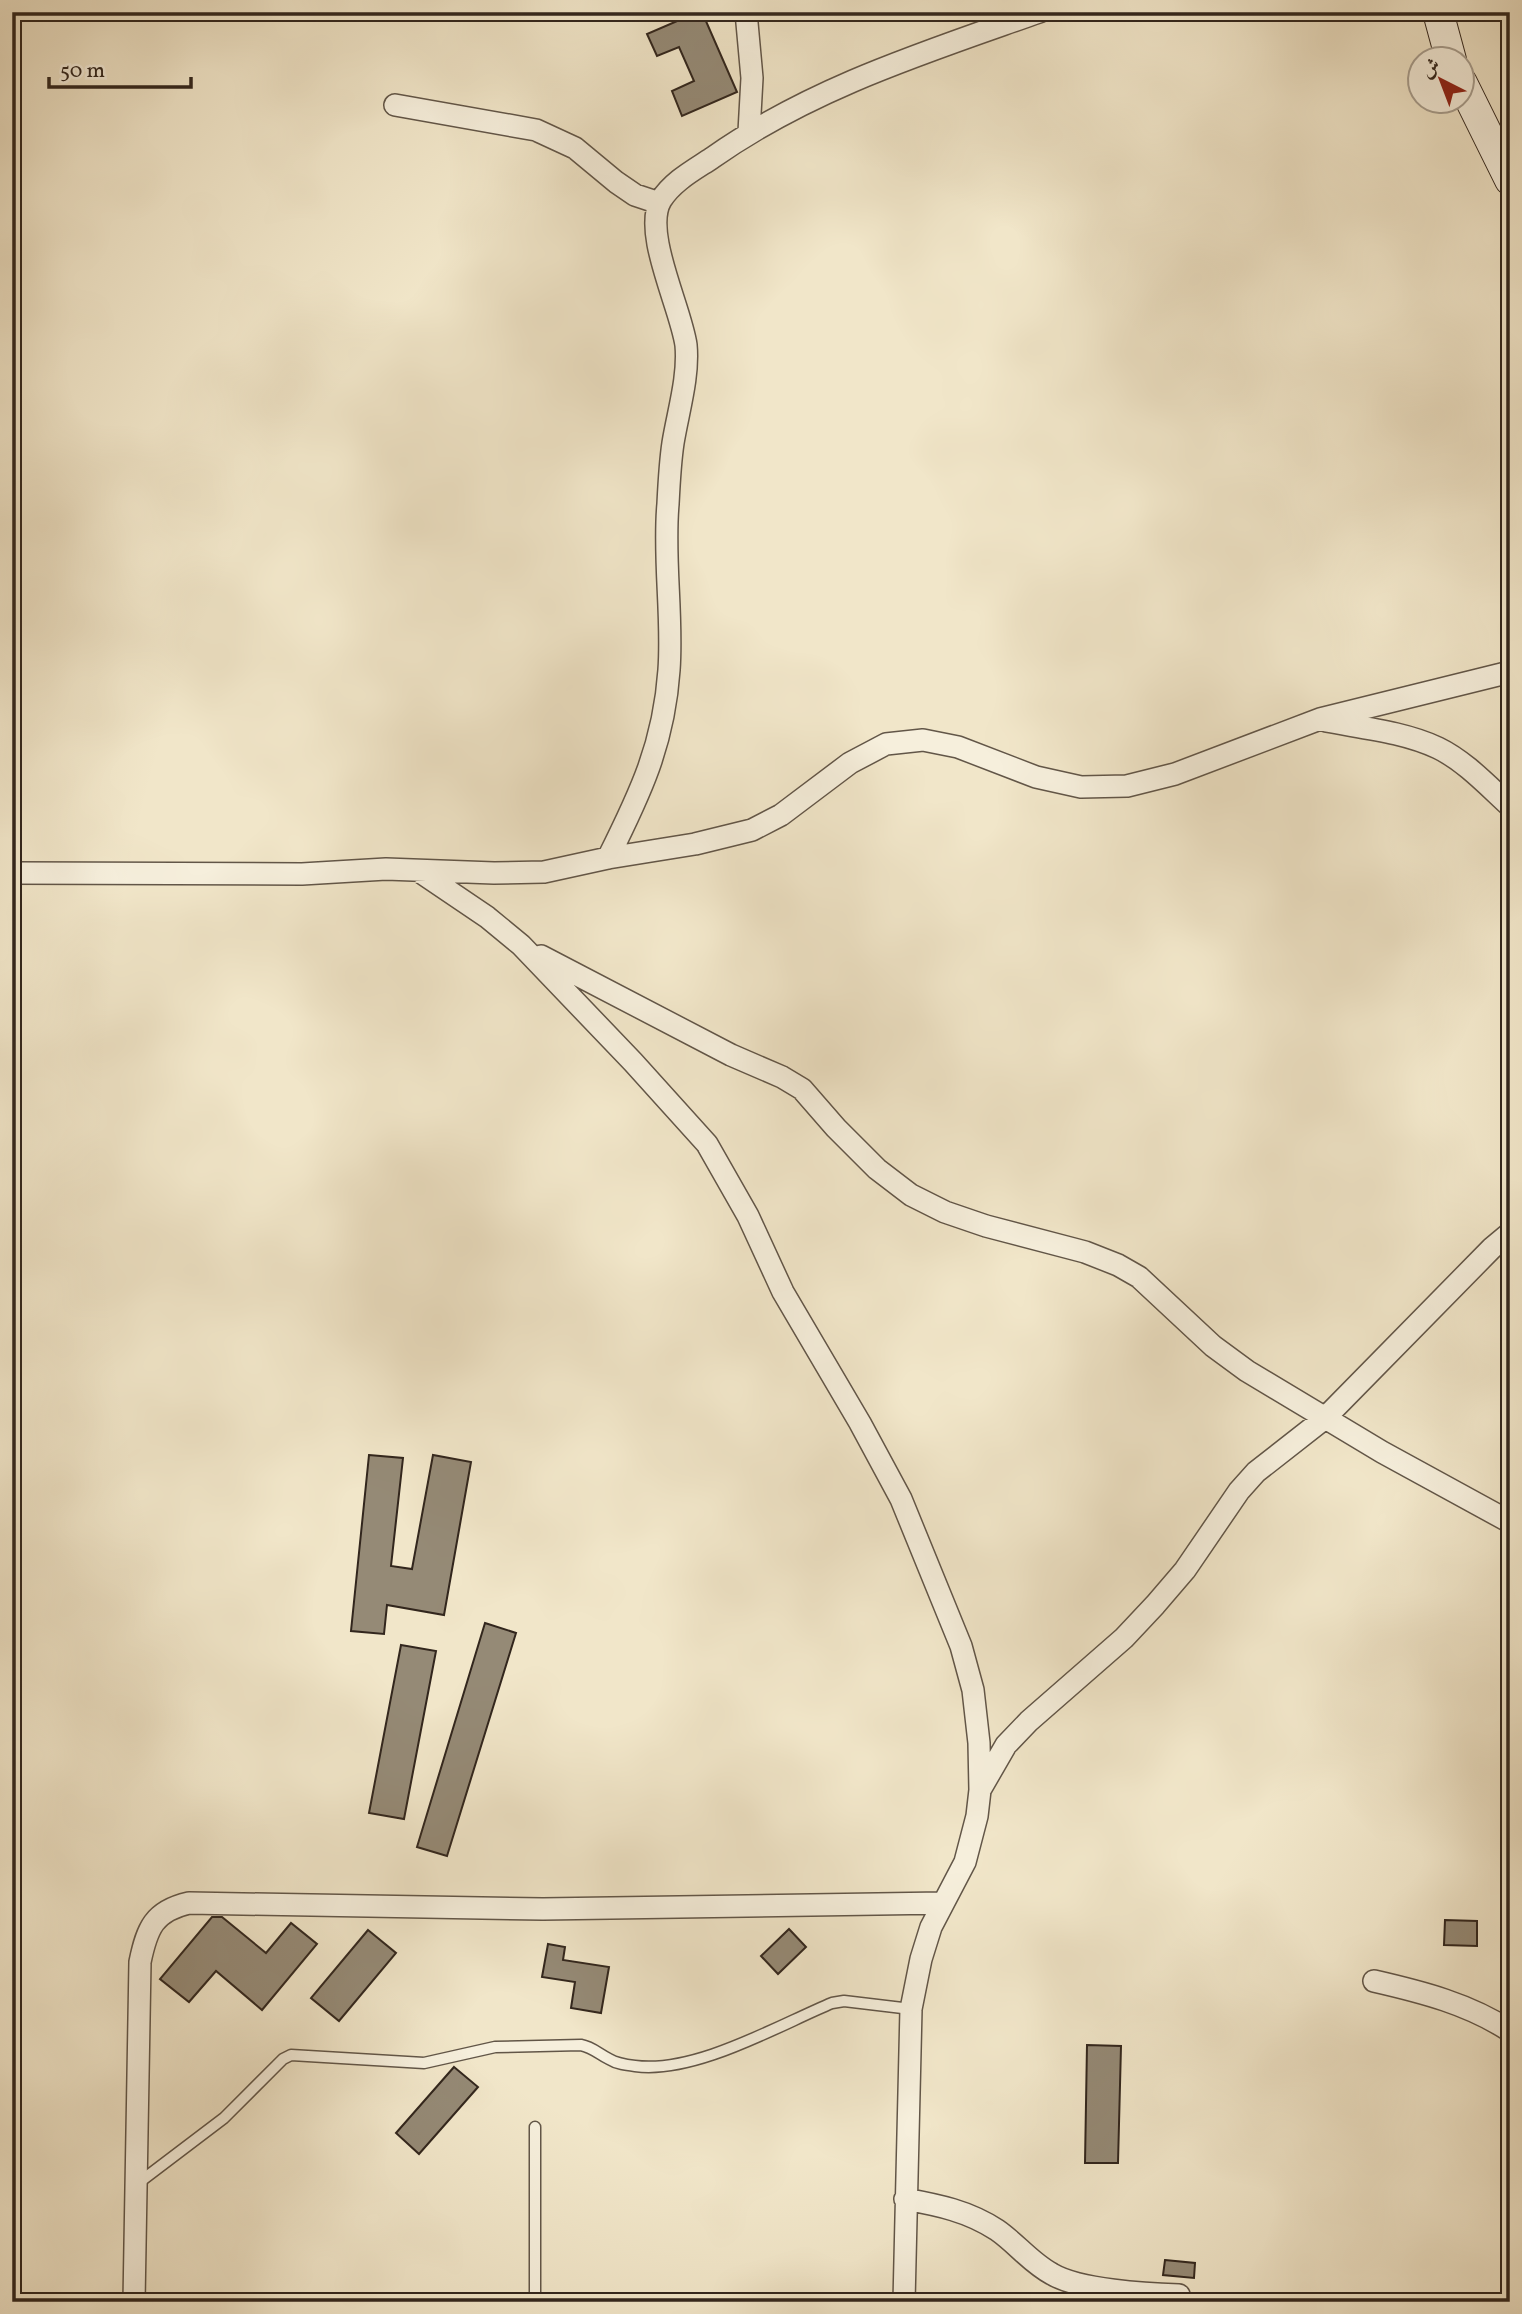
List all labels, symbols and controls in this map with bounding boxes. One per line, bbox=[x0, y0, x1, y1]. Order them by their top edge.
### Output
scale bar bbox=[49, 46, 191, 90]
north arrow bbox=[1406, 46, 1476, 116]
text: ش bbox=[1415, 53, 1447, 85]
text: 50 m bbox=[60, 57, 105, 86]

